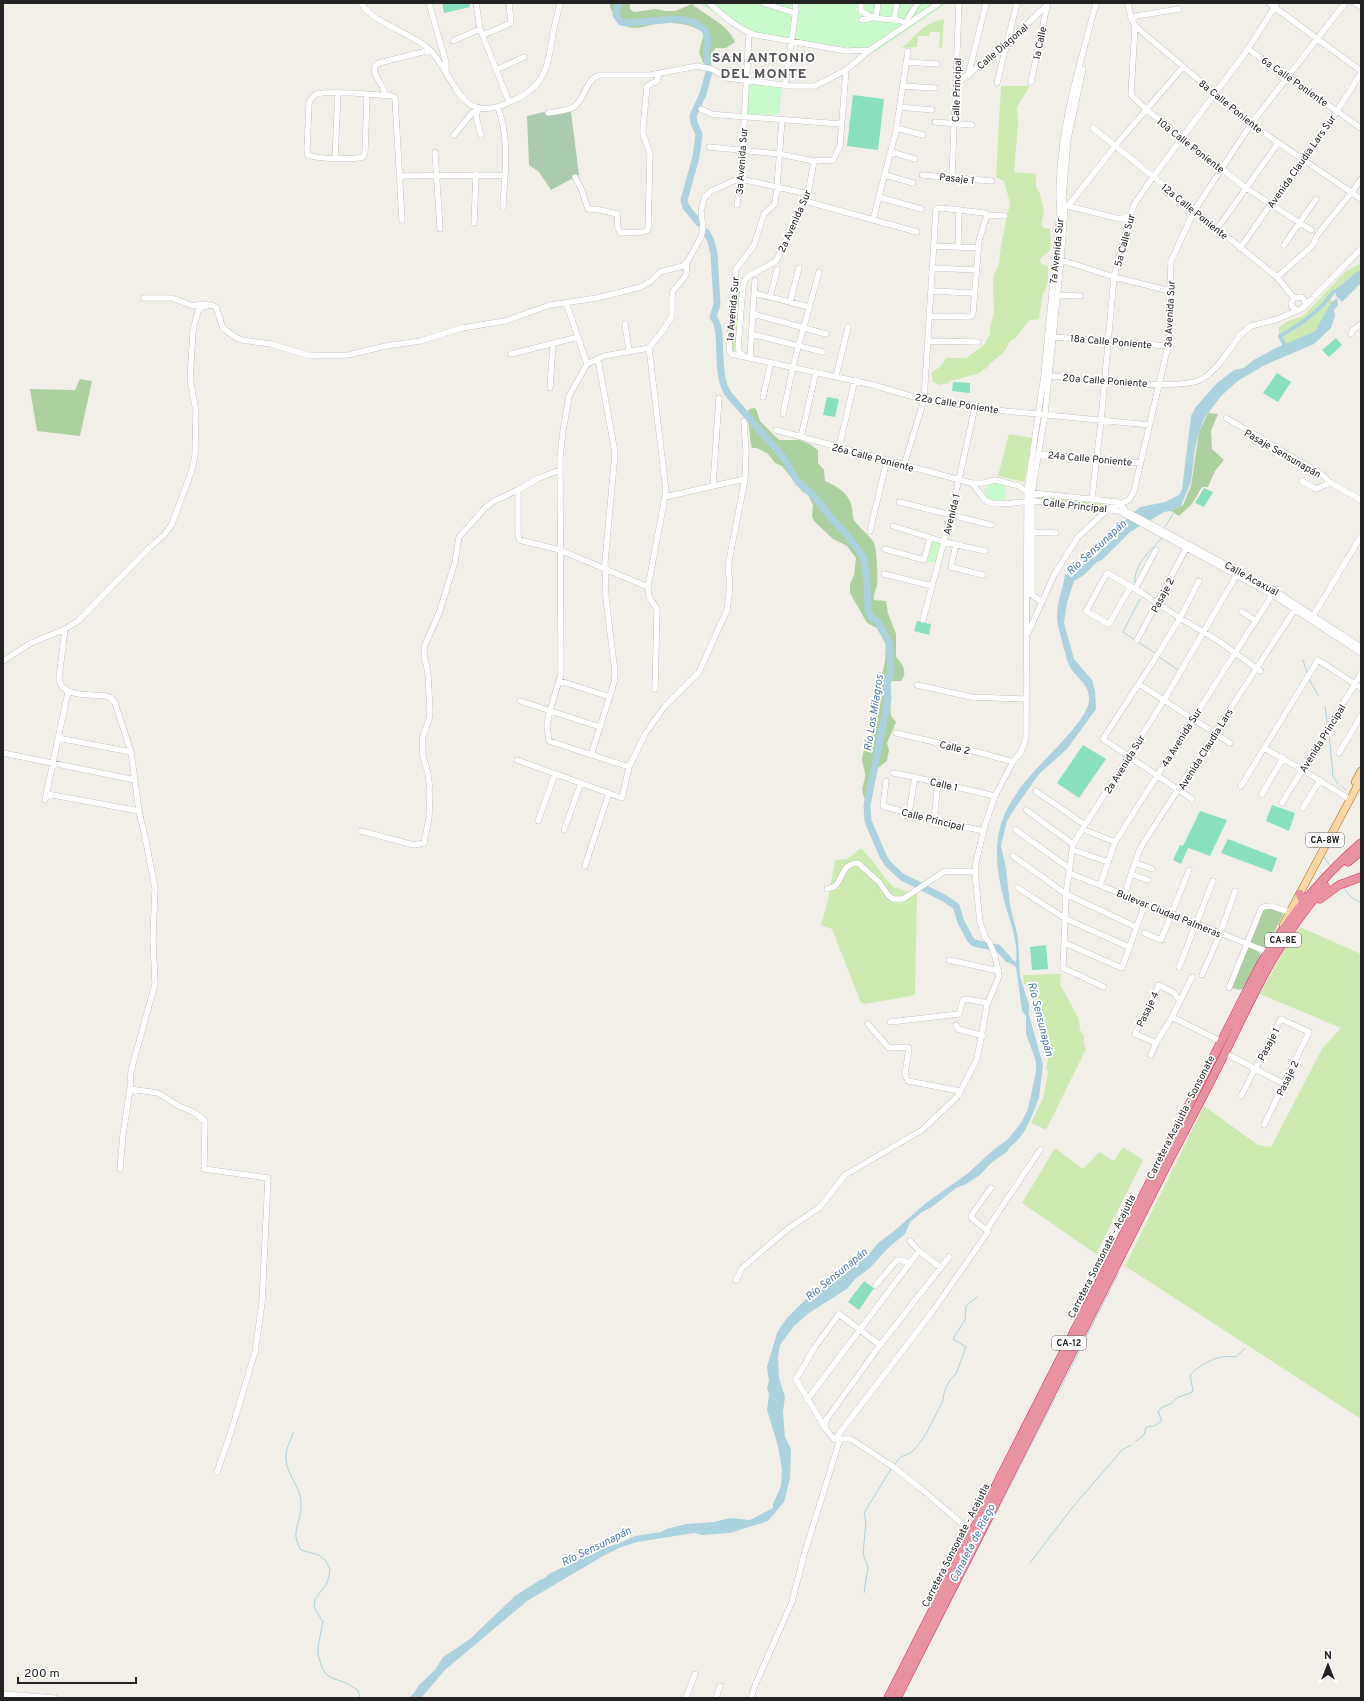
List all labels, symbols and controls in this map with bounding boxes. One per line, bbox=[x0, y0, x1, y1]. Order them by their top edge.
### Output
street label: Calle Diagonal bbox=[975, 21, 1031, 73]
street label: 1a Calle bbox=[1031, 26, 1050, 61]
district label: SAN ANTONIO DEL MONTE bbox=[712, 50, 816, 83]
street label: 6a Calle Poniente bbox=[1258, 54, 1330, 110]
street label: Calle Principal bbox=[950, 58, 965, 122]
street label: 8a Calle Poniente bbox=[1195, 77, 1265, 137]
street label: Avenida Claudia Lars Sur bbox=[1265, 112, 1340, 211]
street label: 10a Calle Poniente bbox=[1154, 116, 1227, 177]
street label: 3a Avenida Sur bbox=[734, 127, 751, 195]
street label: Pasaje 1 bbox=[939, 171, 975, 188]
street label: 12a Calle Poniente bbox=[1158, 181, 1230, 243]
street label: 2a Avenida Sur bbox=[776, 188, 815, 255]
street label: 5a Calle Sur bbox=[1112, 212, 1139, 268]
street label: 7a Avenida Sur bbox=[1048, 218, 1067, 285]
street label: 1a Avenida Sur bbox=[724, 276, 743, 342]
street label: 3a Avenida Sur bbox=[1162, 280, 1179, 348]
street label: 18a Calle Poniente bbox=[1069, 332, 1152, 353]
street label: 20a Calle Poniente bbox=[1062, 372, 1148, 391]
street label: 22a Calle Poniente bbox=[914, 391, 1000, 418]
street label: Pasaje Sensunapán bbox=[1241, 427, 1323, 482]
street label: 26a Calle Poniente bbox=[830, 441, 915, 476]
street label: 24a Calle Poniente bbox=[1047, 449, 1133, 470]
street label: Avenida 1 bbox=[941, 492, 964, 536]
street label: Calle Principal bbox=[1042, 497, 1108, 516]
water label: Río Sensunapán bbox=[1064, 517, 1130, 578]
street label: Calle Acaxual bbox=[1222, 559, 1281, 600]
street label: Pasaje 2 bbox=[1149, 576, 1178, 615]
water label: Río Los Milagros bbox=[861, 673, 887, 753]
street label: Avenida Principal bbox=[1297, 702, 1349, 775]
street label: 4a Avenida Sur bbox=[1159, 706, 1206, 770]
street label: Avenida Claudia Lars bbox=[1176, 706, 1237, 793]
street label: 2a Avenida Sur bbox=[1102, 733, 1149, 797]
street label: Calle 2 bbox=[938, 739, 971, 758]
street label: Calle 1 bbox=[928, 776, 959, 795]
street label: Calle Principal bbox=[900, 806, 965, 835]
road number: CA-8W bbox=[1306, 833, 1344, 847]
street label: Bulevar Ciudad Palmeras bbox=[1114, 887, 1223, 941]
road number: CA-8E bbox=[1265, 933, 1301, 947]
water label: Río Sensunapán bbox=[1024, 981, 1056, 1058]
street label: Pasaje 4 bbox=[1134, 990, 1163, 1030]
street label: Pasaje 1 bbox=[1255, 1026, 1283, 1063]
street label: Carretera Acajutla - Sonsonate bbox=[1144, 1054, 1218, 1182]
street label: Pasaje 2 bbox=[1274, 1059, 1302, 1099]
street label: Carretera Sonsonate - Acajutla bbox=[1065, 1193, 1139, 1321]
water label: Río Sensunapán bbox=[803, 1245, 871, 1304]
road number: CA-12 bbox=[1052, 1336, 1086, 1350]
street label: Carretera Sonsonate - Acajutla bbox=[919, 1482, 993, 1610]
water label: Canaleta de Riego bbox=[947, 1502, 999, 1585]
water label: Río Sensunapán bbox=[559, 1524, 634, 1570]
north arrow bbox=[1308, 1645, 1348, 1685]
text: N bbox=[1324, 1649, 1332, 1663]
scale bar bbox=[18, 1659, 136, 1685]
text: 200 m bbox=[24, 1666, 60, 1682]

